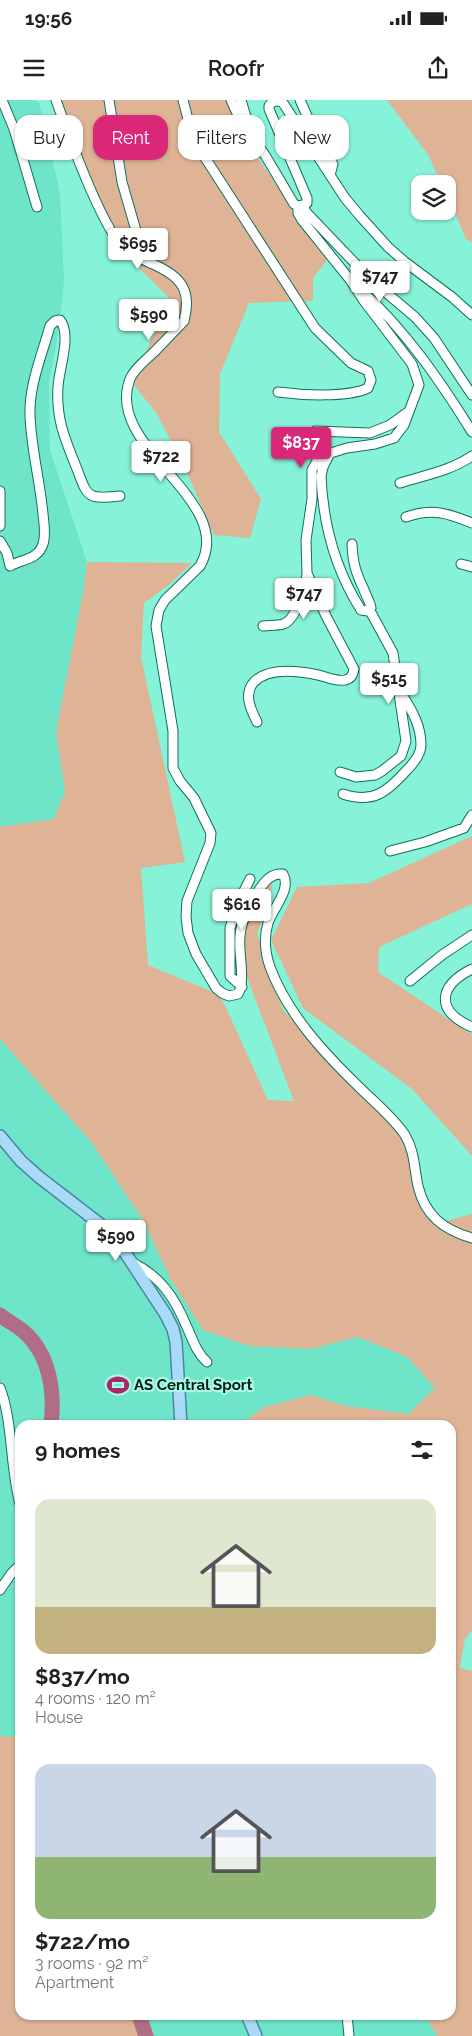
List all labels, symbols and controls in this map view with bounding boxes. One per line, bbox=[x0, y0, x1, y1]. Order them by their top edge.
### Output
text: 19:56 bbox=[25, 7, 72, 29]
icon: menu bbox=[20, 54, 48, 82]
icon: share bbox=[424, 54, 452, 82]
text: Roofr bbox=[208, 55, 264, 81]
chip: Buy bbox=[15, 115, 83, 160]
chip: Rent bbox=[93, 115, 168, 160]
chip: Filters bbox=[178, 115, 265, 160]
chip: New bbox=[275, 115, 349, 160]
map controls bbox=[411, 175, 456, 220]
button: layers bbox=[411, 175, 456, 220]
pin: $695 bbox=[108, 228, 168, 270]
text: $695 bbox=[119, 234, 157, 253]
pin: $747 bbox=[350, 260, 410, 303]
text: $747 bbox=[362, 267, 398, 286]
pin: $590 bbox=[119, 298, 179, 341]
text: $590 bbox=[130, 305, 168, 324]
pin: $837 bbox=[271, 426, 331, 469]
text: $837 bbox=[282, 433, 320, 452]
pin: $722 bbox=[131, 440, 191, 483]
text: $722 bbox=[142, 447, 180, 466]
pin: $747 bbox=[274, 578, 334, 620]
text: $747 bbox=[286, 584, 322, 603]
pin: $515 bbox=[359, 662, 419, 705]
text: $515 bbox=[371, 669, 407, 688]
pin: $616 bbox=[212, 888, 272, 931]
text: $616 bbox=[223, 895, 261, 914]
pin: $590 bbox=[86, 1220, 146, 1262]
text: $590 bbox=[97, 1226, 135, 1245]
sports icon: AS Central Sport bbox=[105, 1372, 131, 1398]
place label: AS Central Sport bbox=[134, 1376, 253, 1394]
icon: filters bbox=[408, 1436, 436, 1464]
text: 9 homes bbox=[35, 1438, 120, 1463]
icon: home bbox=[191, 1531, 281, 1621]
text: $837/mo bbox=[35, 1664, 130, 1689]
text: 4 rooms · 120 m² bbox=[35, 1689, 156, 1708]
text: House bbox=[35, 1708, 83, 1727]
icon: home bbox=[191, 1796, 281, 1886]
text: $722/mo bbox=[35, 1929, 130, 1954]
text: 3 rooms · 92 m² bbox=[35, 1954, 148, 1973]
text: Apartment bbox=[35, 1973, 114, 1992]

